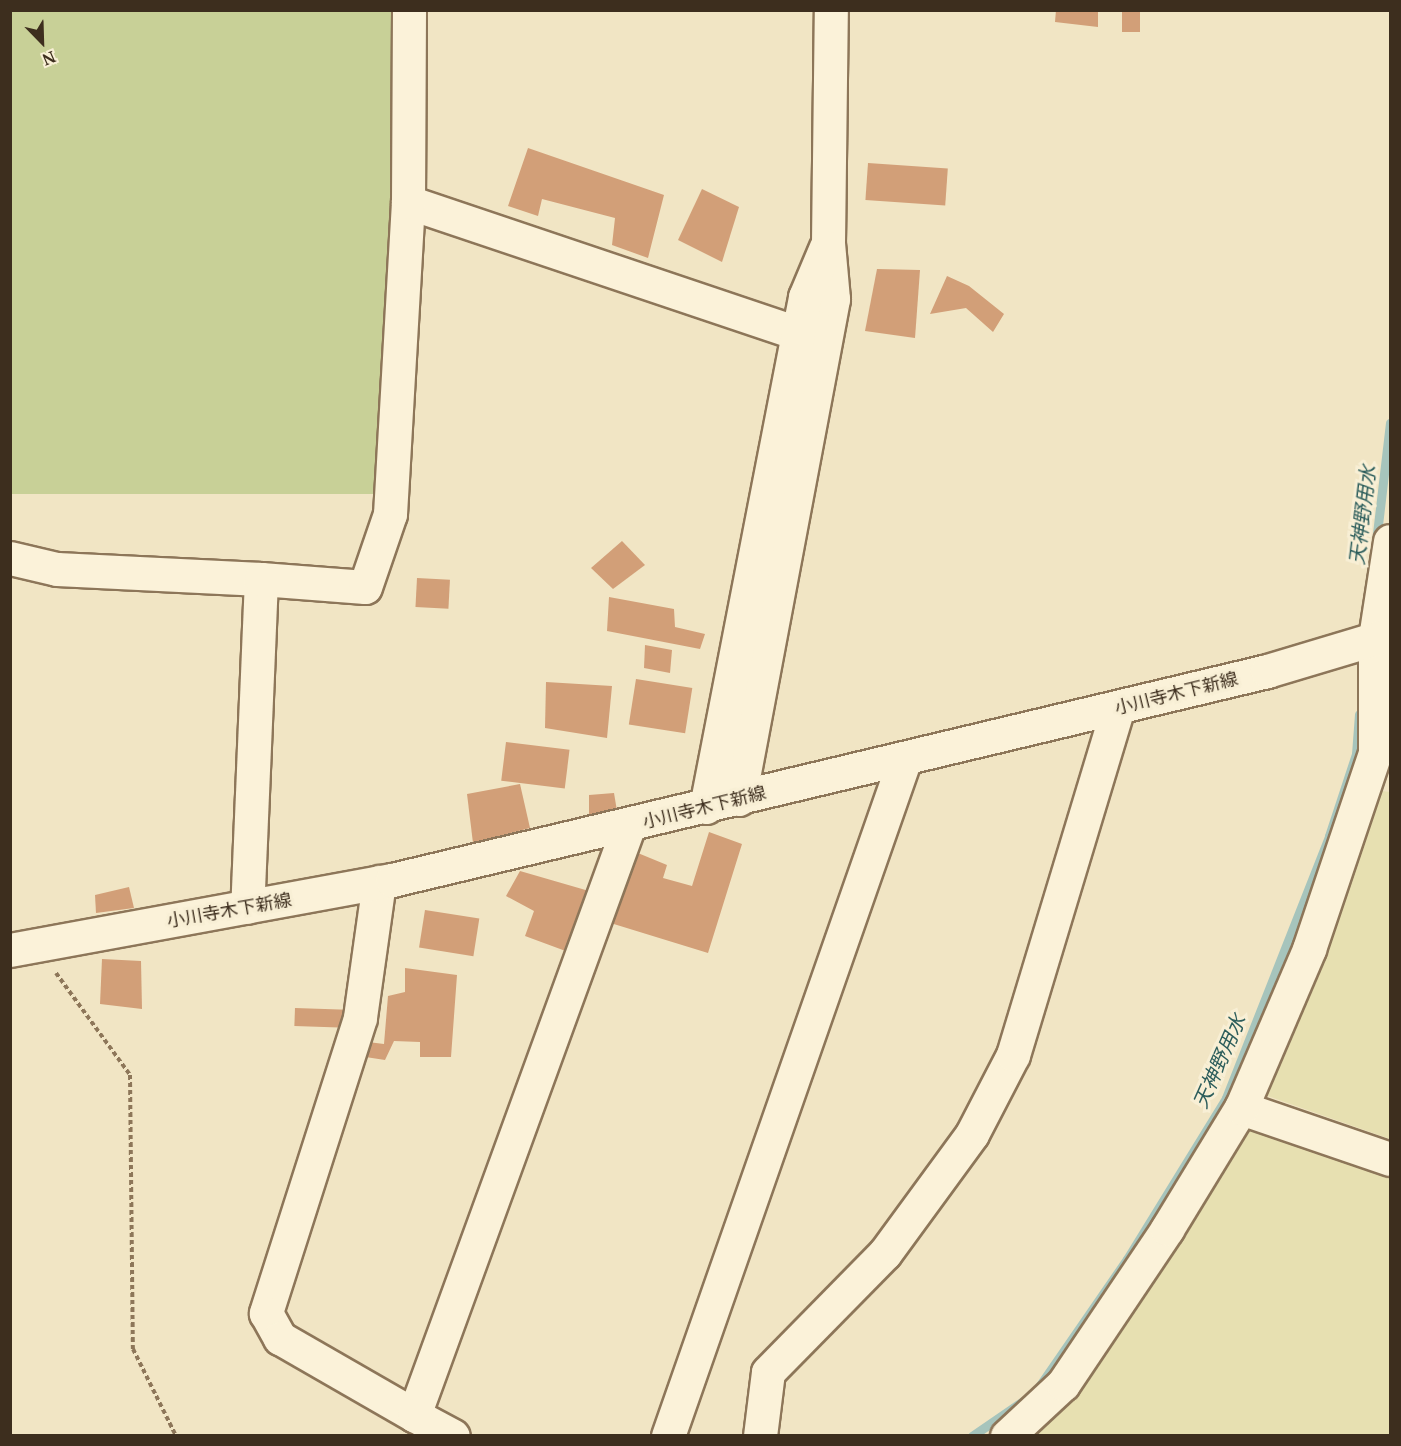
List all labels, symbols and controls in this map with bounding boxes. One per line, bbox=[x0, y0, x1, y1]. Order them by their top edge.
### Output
north arrow bbox=[12, 12, 72, 72]
text: N bbox=[39, 46, 59, 71]
water label: 天神野用水 bbox=[1344, 464, 1380, 566]
street label: 小川寺木下新線 bbox=[1112, 667, 1240, 719]
street label: 小川寺木下新線 bbox=[640, 781, 768, 833]
street label: 小川寺木下新線 bbox=[165, 888, 293, 932]
water label: 天神野用水 bbox=[1188, 1010, 1250, 1112]

